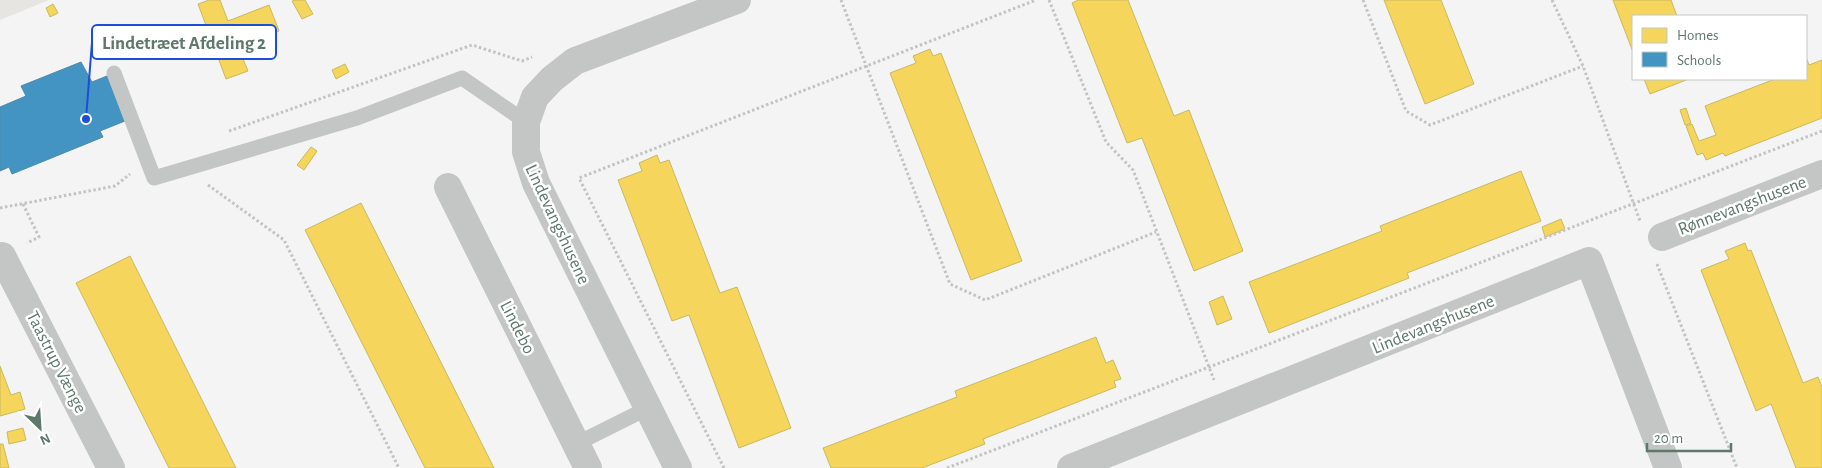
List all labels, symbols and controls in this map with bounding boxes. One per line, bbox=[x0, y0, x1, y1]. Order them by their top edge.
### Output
legend bbox=[1632, 15, 1807, 80]
callout: Lindetræet Afdeling 2 bbox=[92, 25, 276, 59]
text: Homes bbox=[1677, 28, 1719, 43]
text: Lindetræet Afdeling 2 bbox=[102, 34, 266, 53]
text: Schools bbox=[1677, 53, 1721, 68]
street label: Lindevangshusene bbox=[521, 162, 593, 287]
street label: Rønnevangshusene bbox=[1676, 173, 1809, 239]
street label: Lindevangshusene bbox=[1370, 292, 1497, 358]
street label: Lindebo bbox=[496, 298, 538, 357]
street label: Taastrup Vænge bbox=[23, 309, 89, 416]
north arrow bbox=[15, 403, 65, 453]
scale bar bbox=[1647, 420, 1731, 452]
text: N bbox=[38, 430, 52, 447]
text: 20 m bbox=[1654, 431, 1683, 446]

